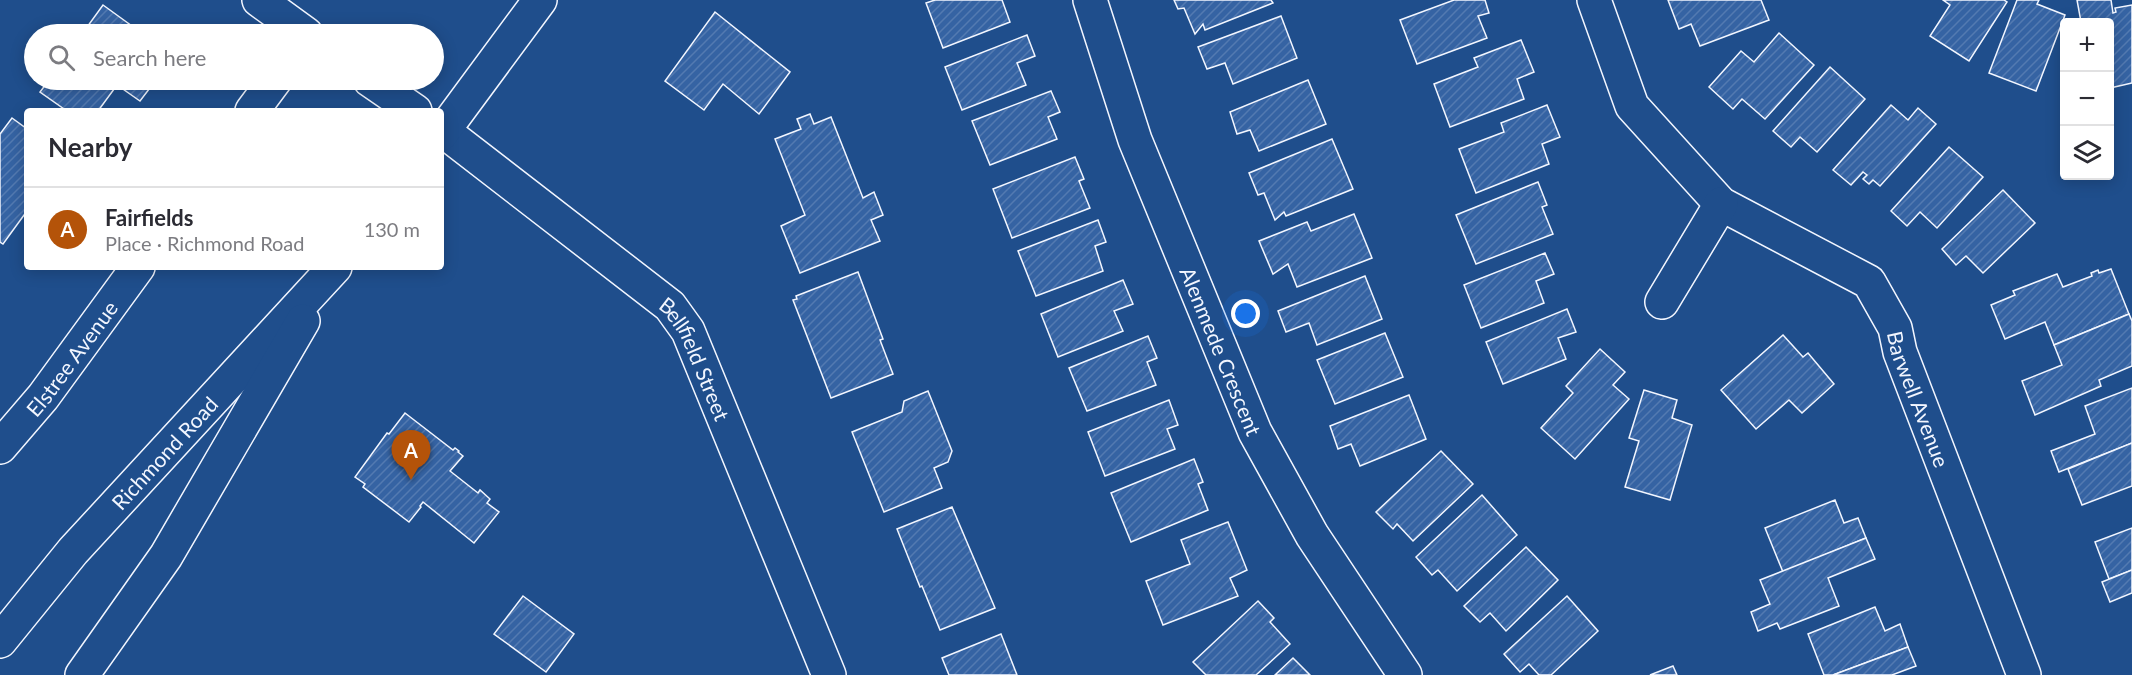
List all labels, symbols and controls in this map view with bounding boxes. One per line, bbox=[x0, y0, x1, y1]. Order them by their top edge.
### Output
map controls bbox=[2060, 18, 2114, 180]
button: + bbox=[2060, 18, 2114, 72]
search box bbox=[24, 24, 444, 90]
icon: search bbox=[45, 41, 78, 74]
text: Search here bbox=[93, 44, 206, 71]
button: − bbox=[2060, 72, 2114, 126]
button: layers bbox=[2060, 126, 2114, 180]
text: Nearby bbox=[48, 131, 133, 163]
text: Fairfields bbox=[105, 204, 194, 231]
text: A bbox=[61, 217, 74, 241]
text: 130 m bbox=[364, 217, 420, 241]
text: Place · Richmond Road bbox=[105, 231, 305, 255]
street label: Alenmede Crescent bbox=[1176, 263, 1268, 439]
street label: Bellfield Street bbox=[655, 291, 736, 424]
street label: Elstree Avenue bbox=[20, 295, 122, 421]
your location bbox=[1231, 299, 1260, 328]
street label: Barwell Avenue bbox=[1883, 329, 1955, 470]
street label: Richmond Road bbox=[106, 391, 222, 514]
pin: A bbox=[392, 430, 430, 480]

